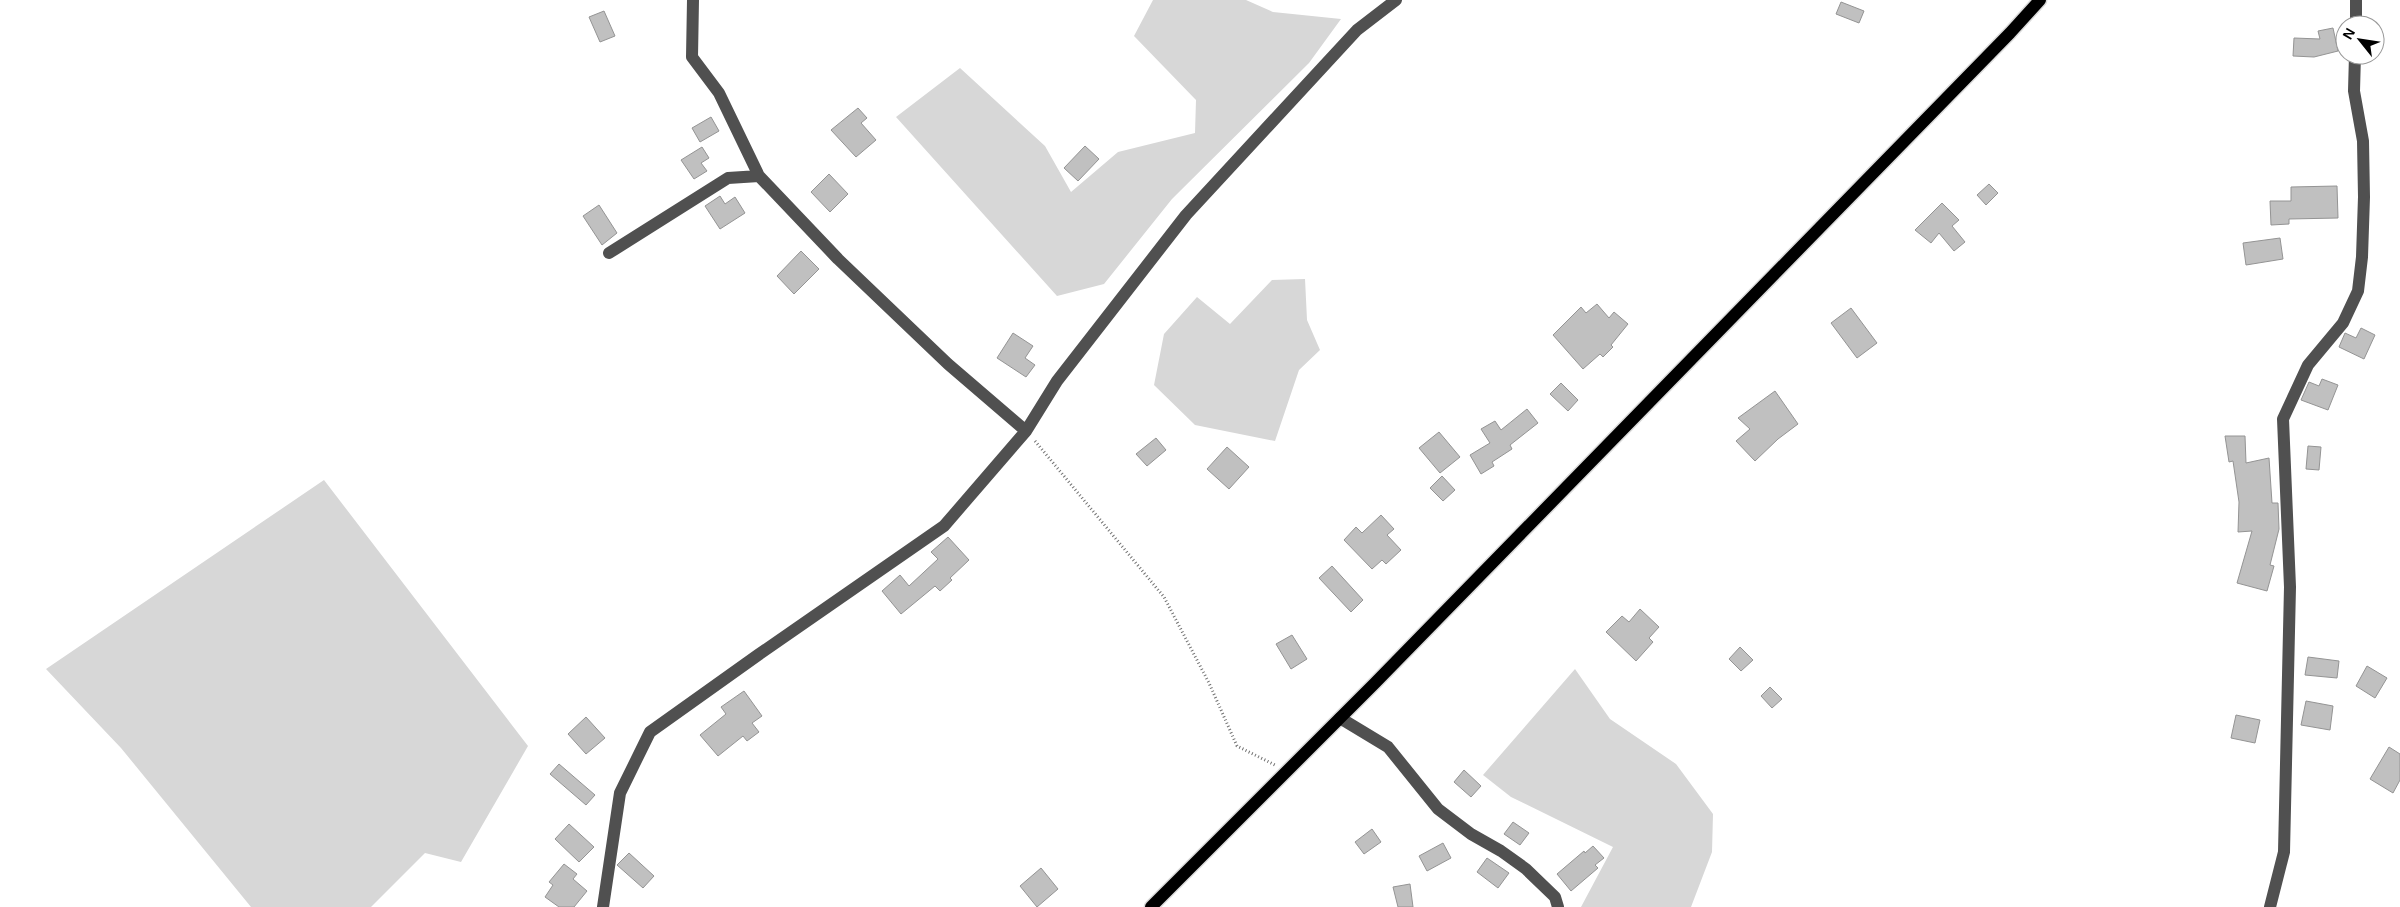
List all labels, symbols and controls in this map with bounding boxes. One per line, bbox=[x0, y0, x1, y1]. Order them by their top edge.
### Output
north arrow bbox=[2335, 15, 2385, 65]
text: N bbox=[2339, 25, 2358, 42]

